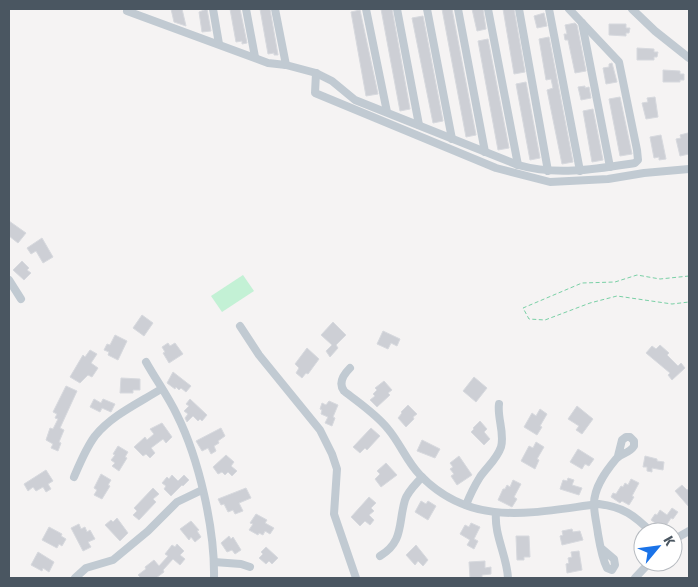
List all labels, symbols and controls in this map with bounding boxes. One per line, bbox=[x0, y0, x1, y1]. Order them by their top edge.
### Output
north arrow bbox=[633, 522, 683, 572]
text: K bbox=[660, 533, 679, 549]

